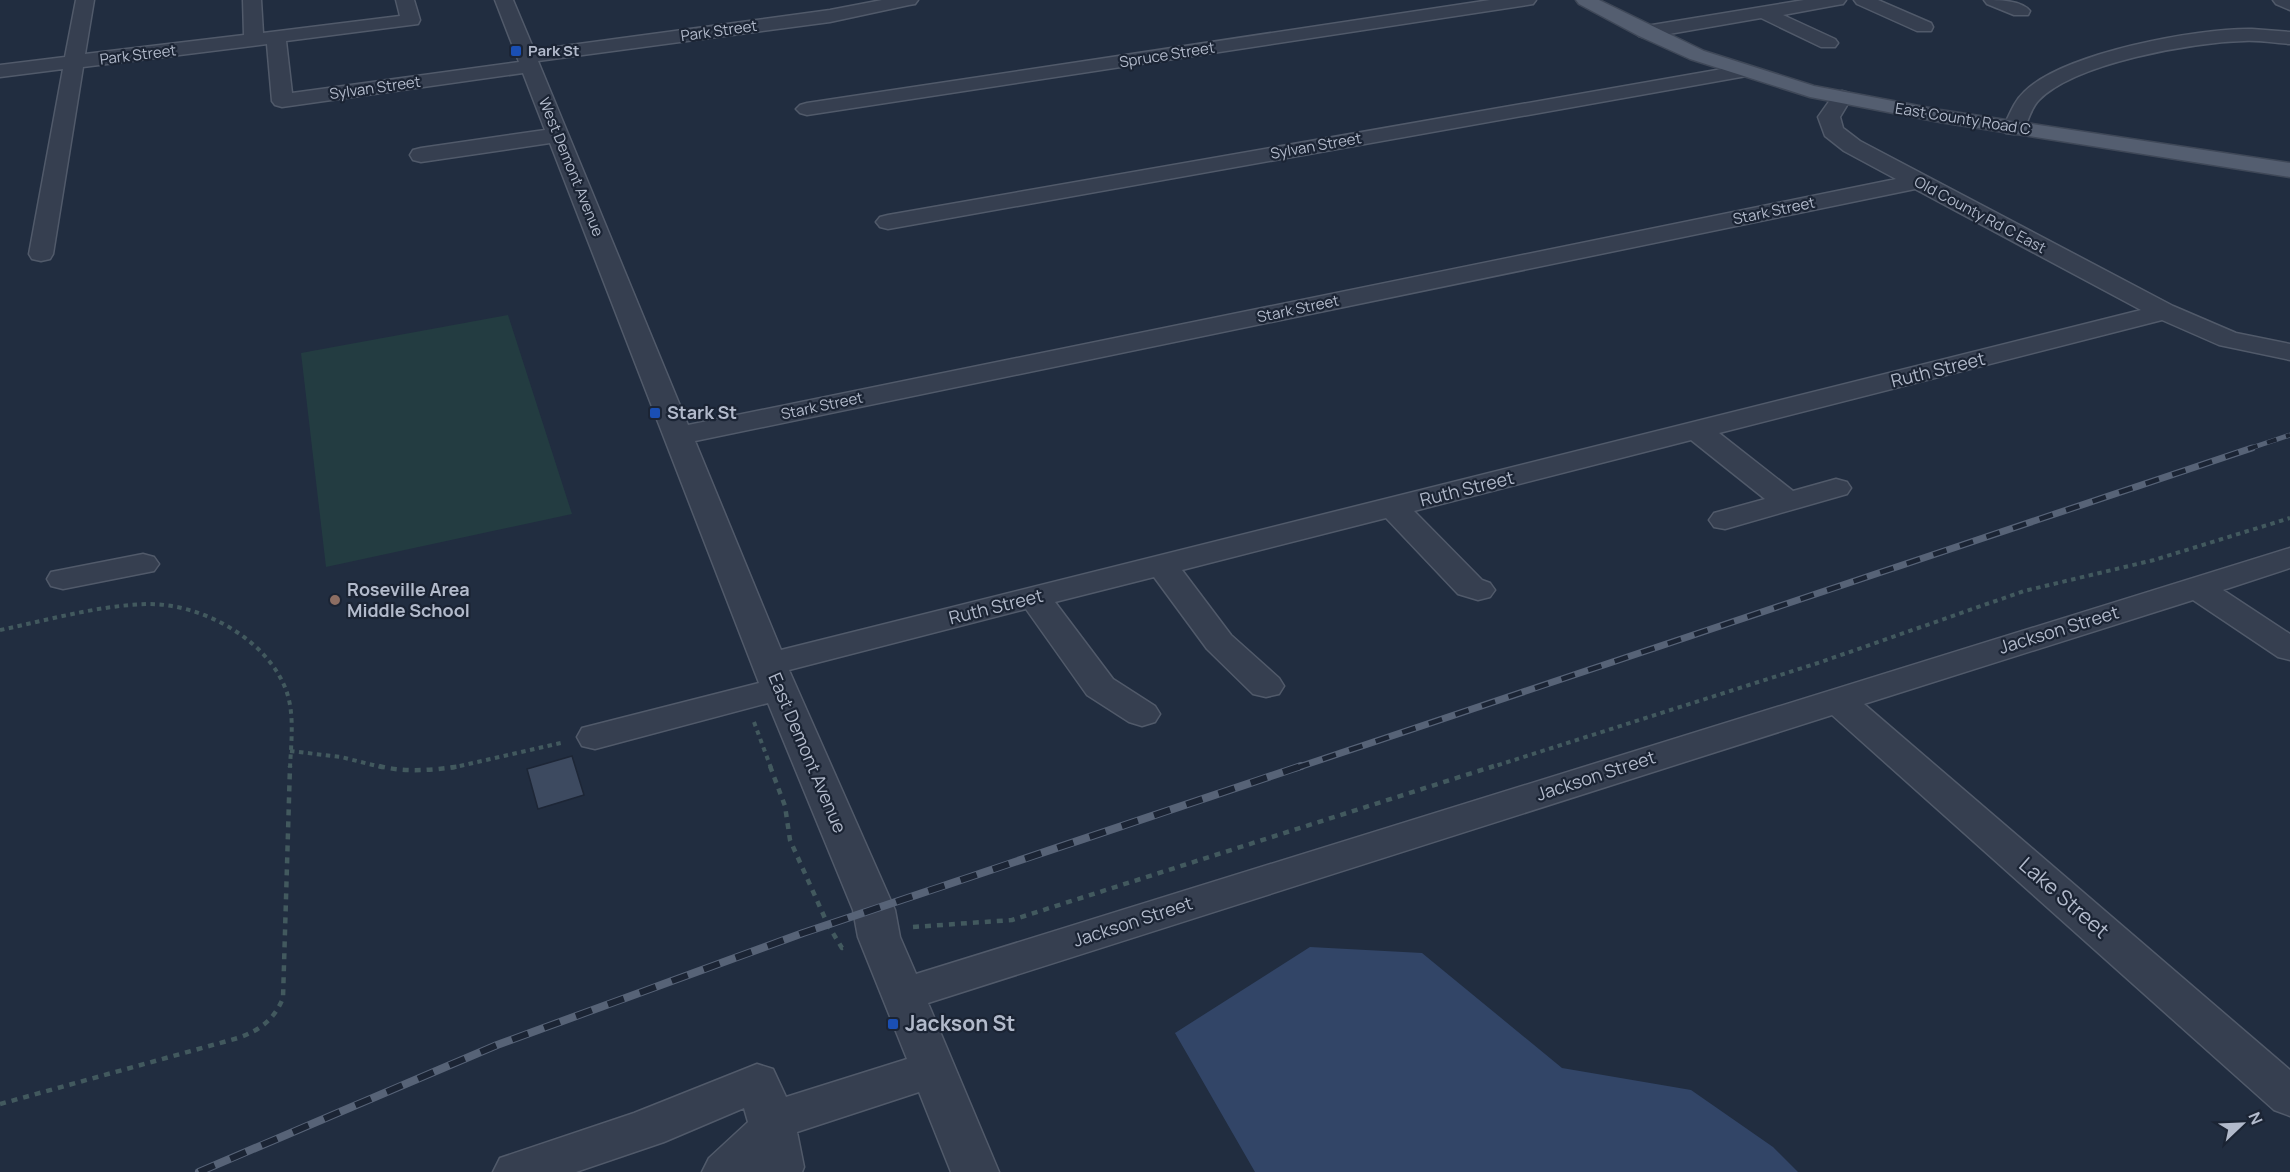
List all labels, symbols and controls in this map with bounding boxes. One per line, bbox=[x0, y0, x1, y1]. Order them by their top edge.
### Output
street label: Park Street bbox=[679, 15, 758, 46]
street label: Spruce Street bbox=[1118, 37, 1216, 72]
street label: Park Street bbox=[98, 39, 177, 70]
place label: Park St bbox=[528, 40, 579, 61]
marker: Park St bbox=[509, 44, 523, 58]
street label: Sylvan Street bbox=[328, 71, 422, 104]
street label: West Demont Avenue bbox=[534, 94, 609, 240]
street label: East County Road C bbox=[1894, 97, 2033, 140]
street label: Sylvan Street bbox=[1269, 127, 1363, 164]
street label: Old County Rd C East bbox=[1911, 171, 2050, 258]
street label: Stark Street bbox=[1731, 192, 1817, 229]
street label: Stark Street bbox=[1255, 290, 1341, 327]
street label: Ruth Street bbox=[1888, 346, 1987, 392]
street label: Stark Street bbox=[779, 387, 865, 424]
place label: Stark St bbox=[667, 400, 737, 424]
marker: Stark St bbox=[648, 406, 662, 420]
street label: Ruth Street bbox=[1417, 465, 1516, 511]
place label: Roseville Area Middle School bbox=[347, 577, 470, 622]
street label: Ruth Street bbox=[946, 583, 1045, 629]
marker: Roseville Area Middle School bbox=[328, 593, 342, 607]
street label: Jackson Street bbox=[1996, 599, 2122, 659]
street label: East Demont Avenue bbox=[763, 669, 853, 836]
street label: Jackson Street bbox=[1533, 744, 1659, 806]
street label: Lake Street bbox=[2014, 850, 2116, 944]
street label: Jackson Street bbox=[1070, 890, 1196, 952]
place label: Jackson St bbox=[905, 1009, 1015, 1037]
marker: Jackson St bbox=[886, 1017, 900, 1031]
north arrow bbox=[2212, 1094, 2272, 1154]
text: N bbox=[2243, 1109, 2268, 1128]

